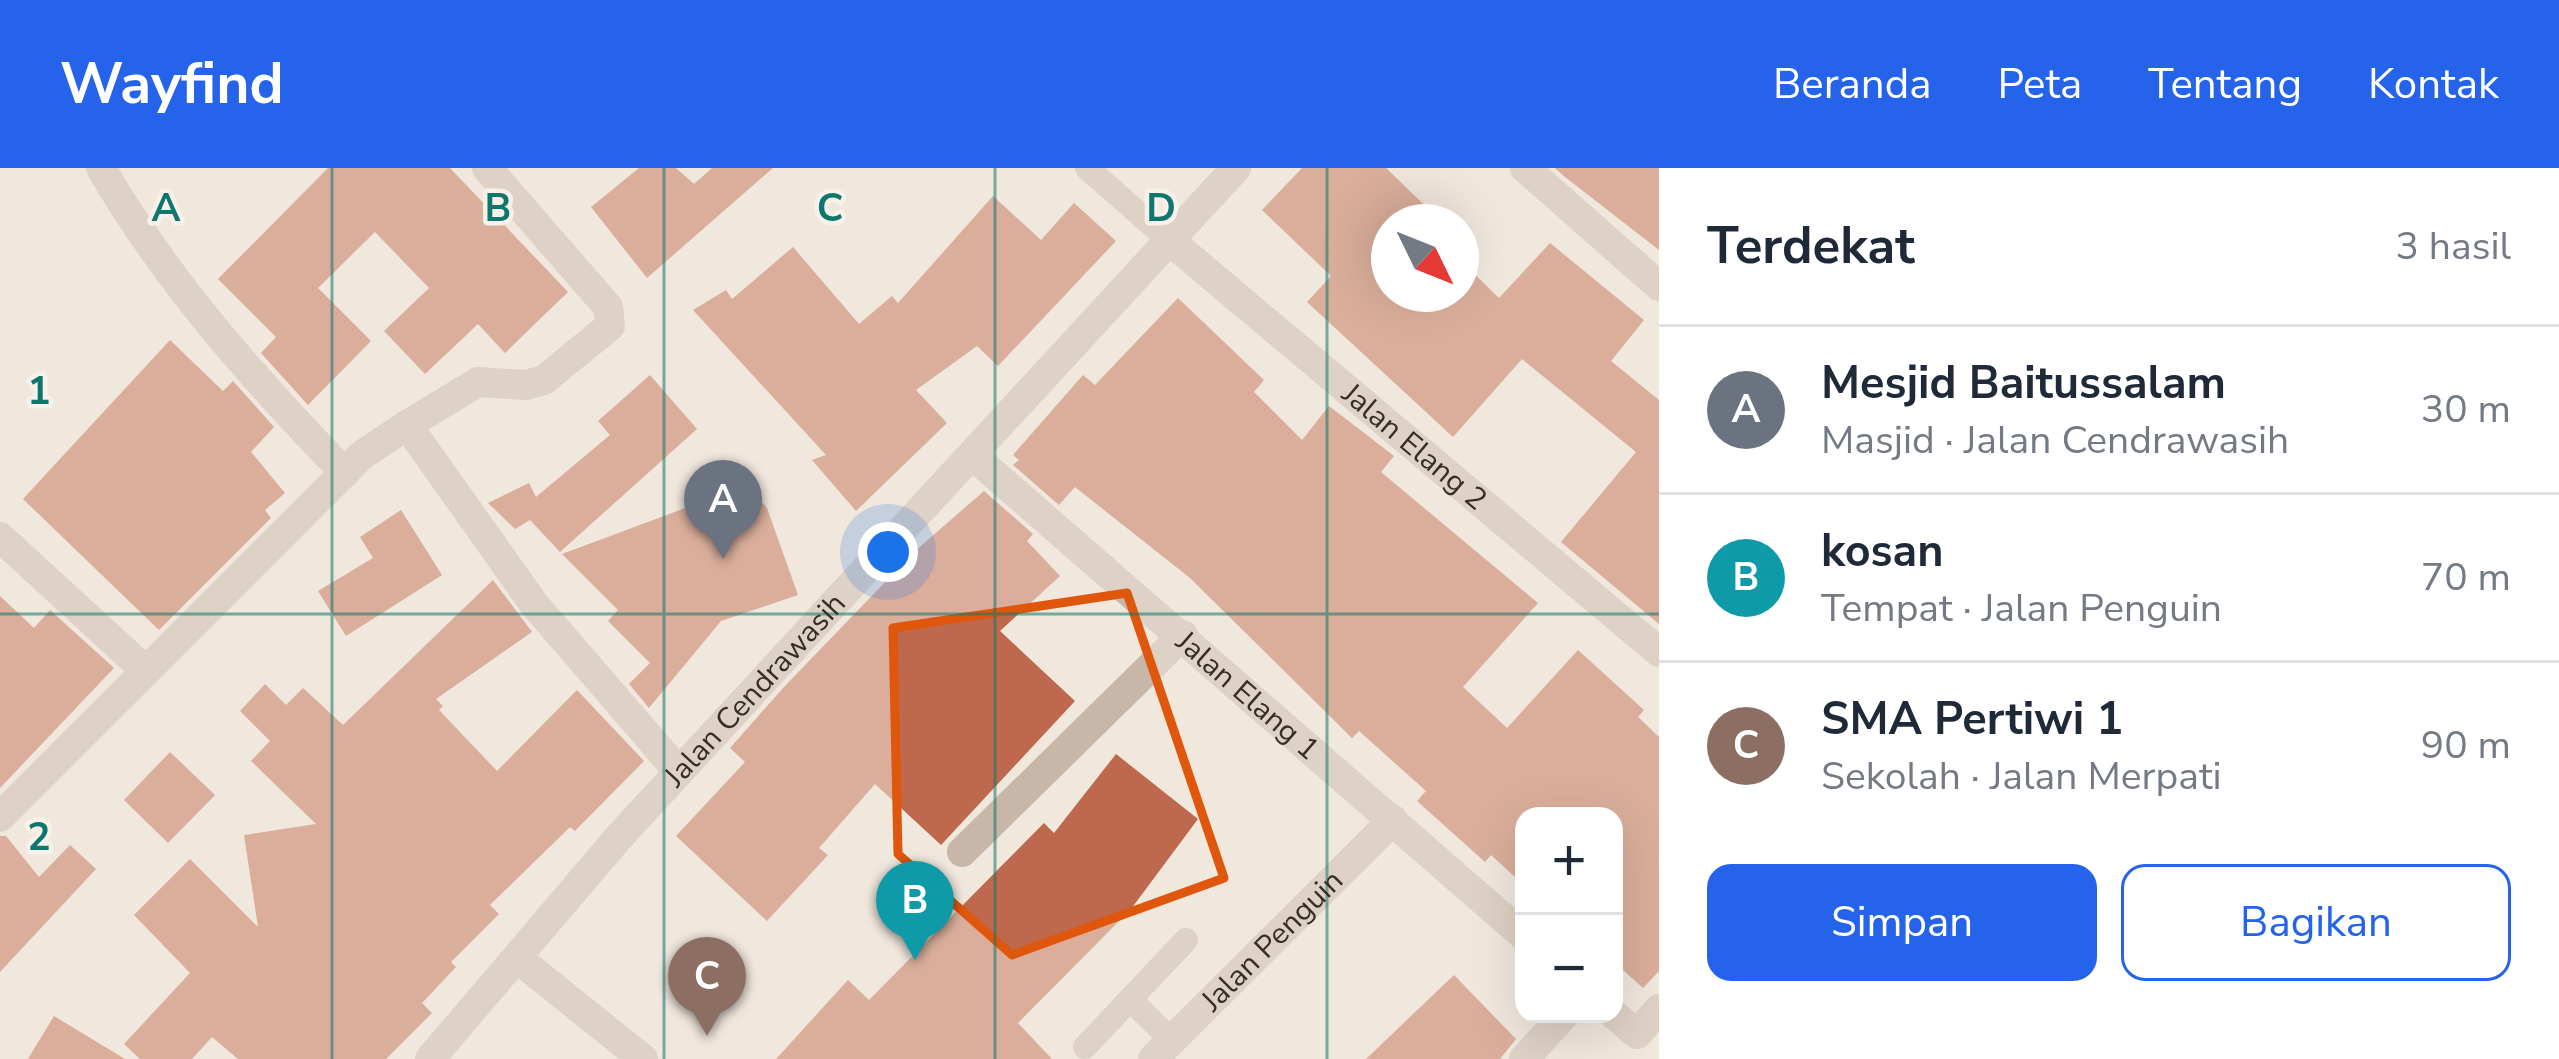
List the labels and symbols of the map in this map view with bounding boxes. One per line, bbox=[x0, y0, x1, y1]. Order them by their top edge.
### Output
text: A bbox=[151, 182, 181, 235]
text: B bbox=[485, 182, 511, 235]
text: C bbox=[817, 182, 843, 235]
text: D bbox=[1146, 182, 1176, 235]
north arrow bbox=[1371, 204, 1479, 312]
text: 1 bbox=[27, 365, 51, 418]
street label: Jalan Elang 2 bbox=[1332, 373, 1496, 520]
pin: A bbox=[684, 460, 762, 559]
your location bbox=[858, 522, 918, 582]
street label: Jalan Cendrawasih bbox=[655, 584, 855, 797]
street label: Jalan Elang 1 bbox=[1166, 621, 1328, 770]
text: 2 bbox=[27, 811, 51, 864]
pin: B bbox=[876, 861, 954, 960]
street label: Jalan Penguin bbox=[1192, 861, 1352, 1021]
pin: C bbox=[668, 937, 746, 1036]

